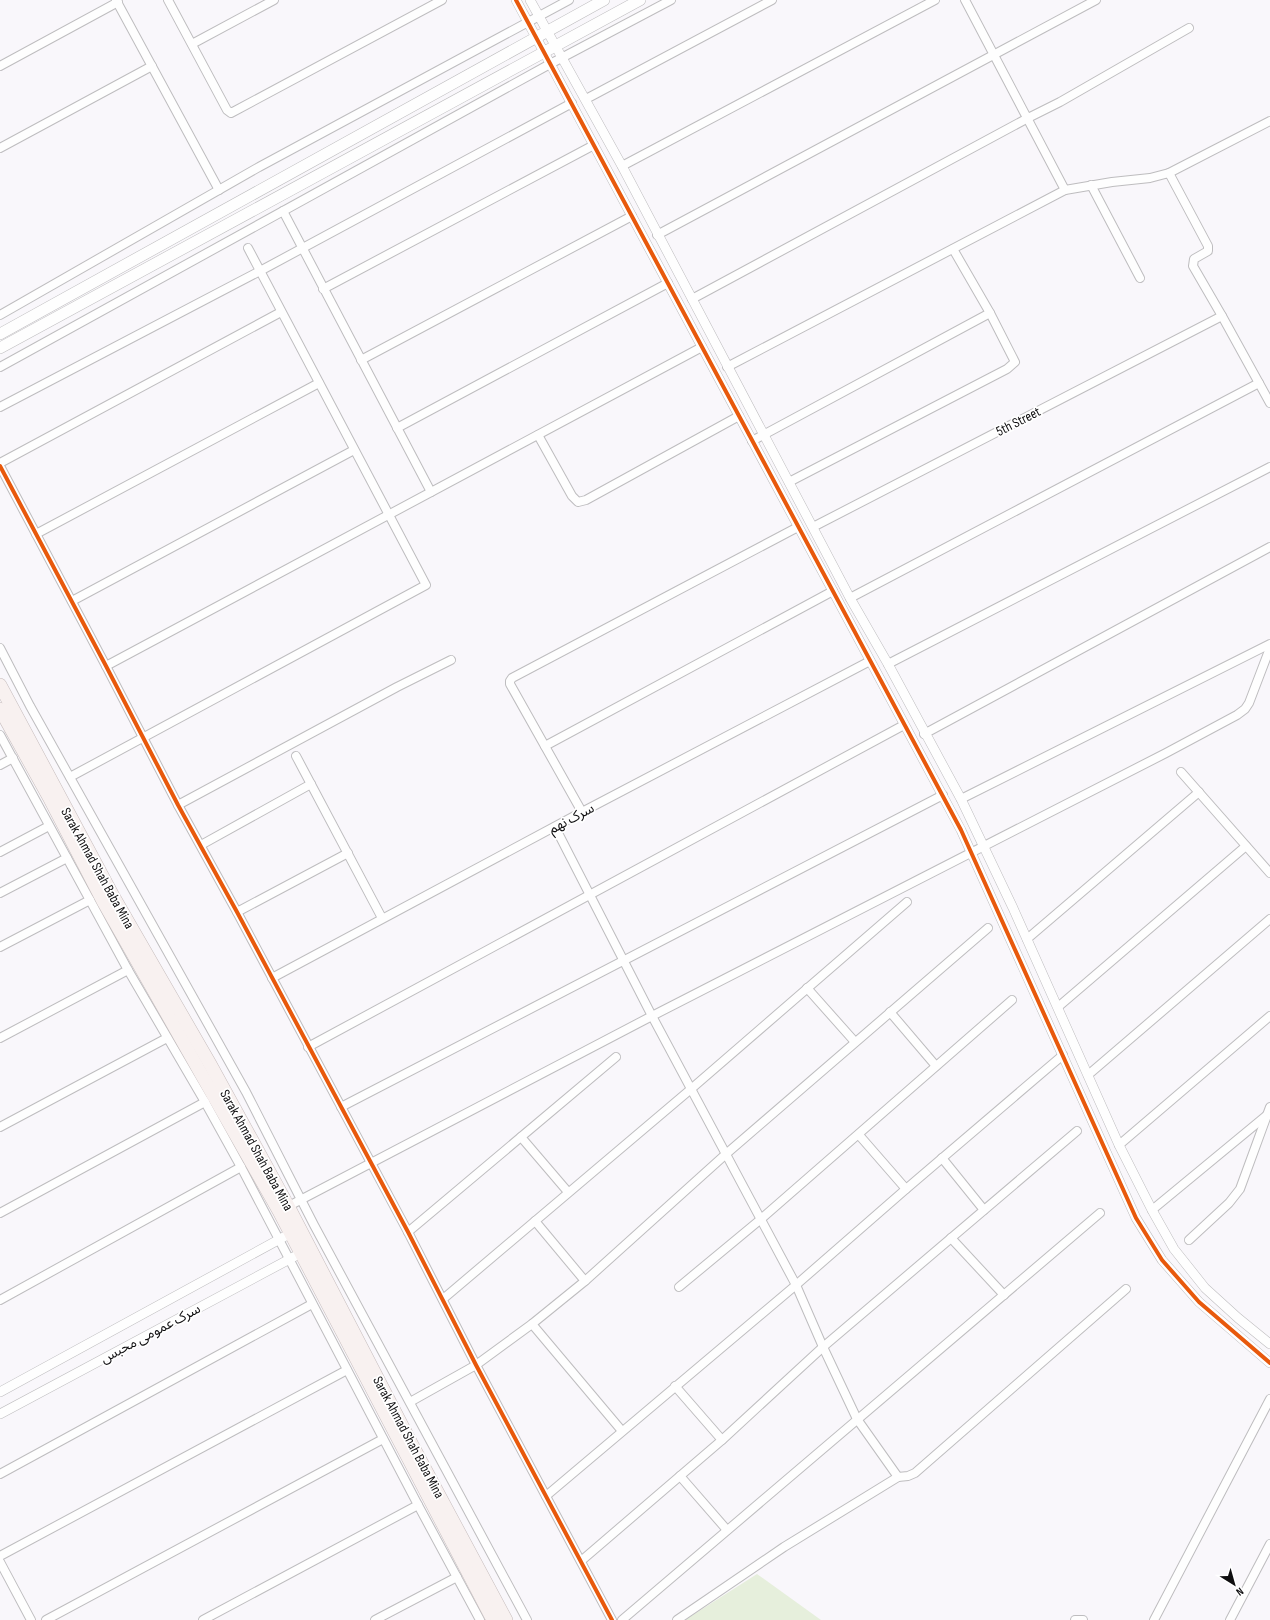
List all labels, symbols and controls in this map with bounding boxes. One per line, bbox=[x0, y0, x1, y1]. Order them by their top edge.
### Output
street label: 5th Street bbox=[993, 403, 1043, 440]
street label: سرک نهم bbox=[546, 799, 598, 839]
street label: Sarak Ahmad Shah Baba Mina bbox=[57, 805, 138, 932]
street label: Sarak Ahmad Shah Baba Mina bbox=[216, 1087, 297, 1214]
street label: سرک عمومی محبس bbox=[97, 1300, 203, 1367]
street label: Sarak Ahmad Shah Baba Mina bbox=[369, 1373, 448, 1501]
north arrow bbox=[1214, 1564, 1254, 1604]
text: N bbox=[1233, 1585, 1246, 1599]

